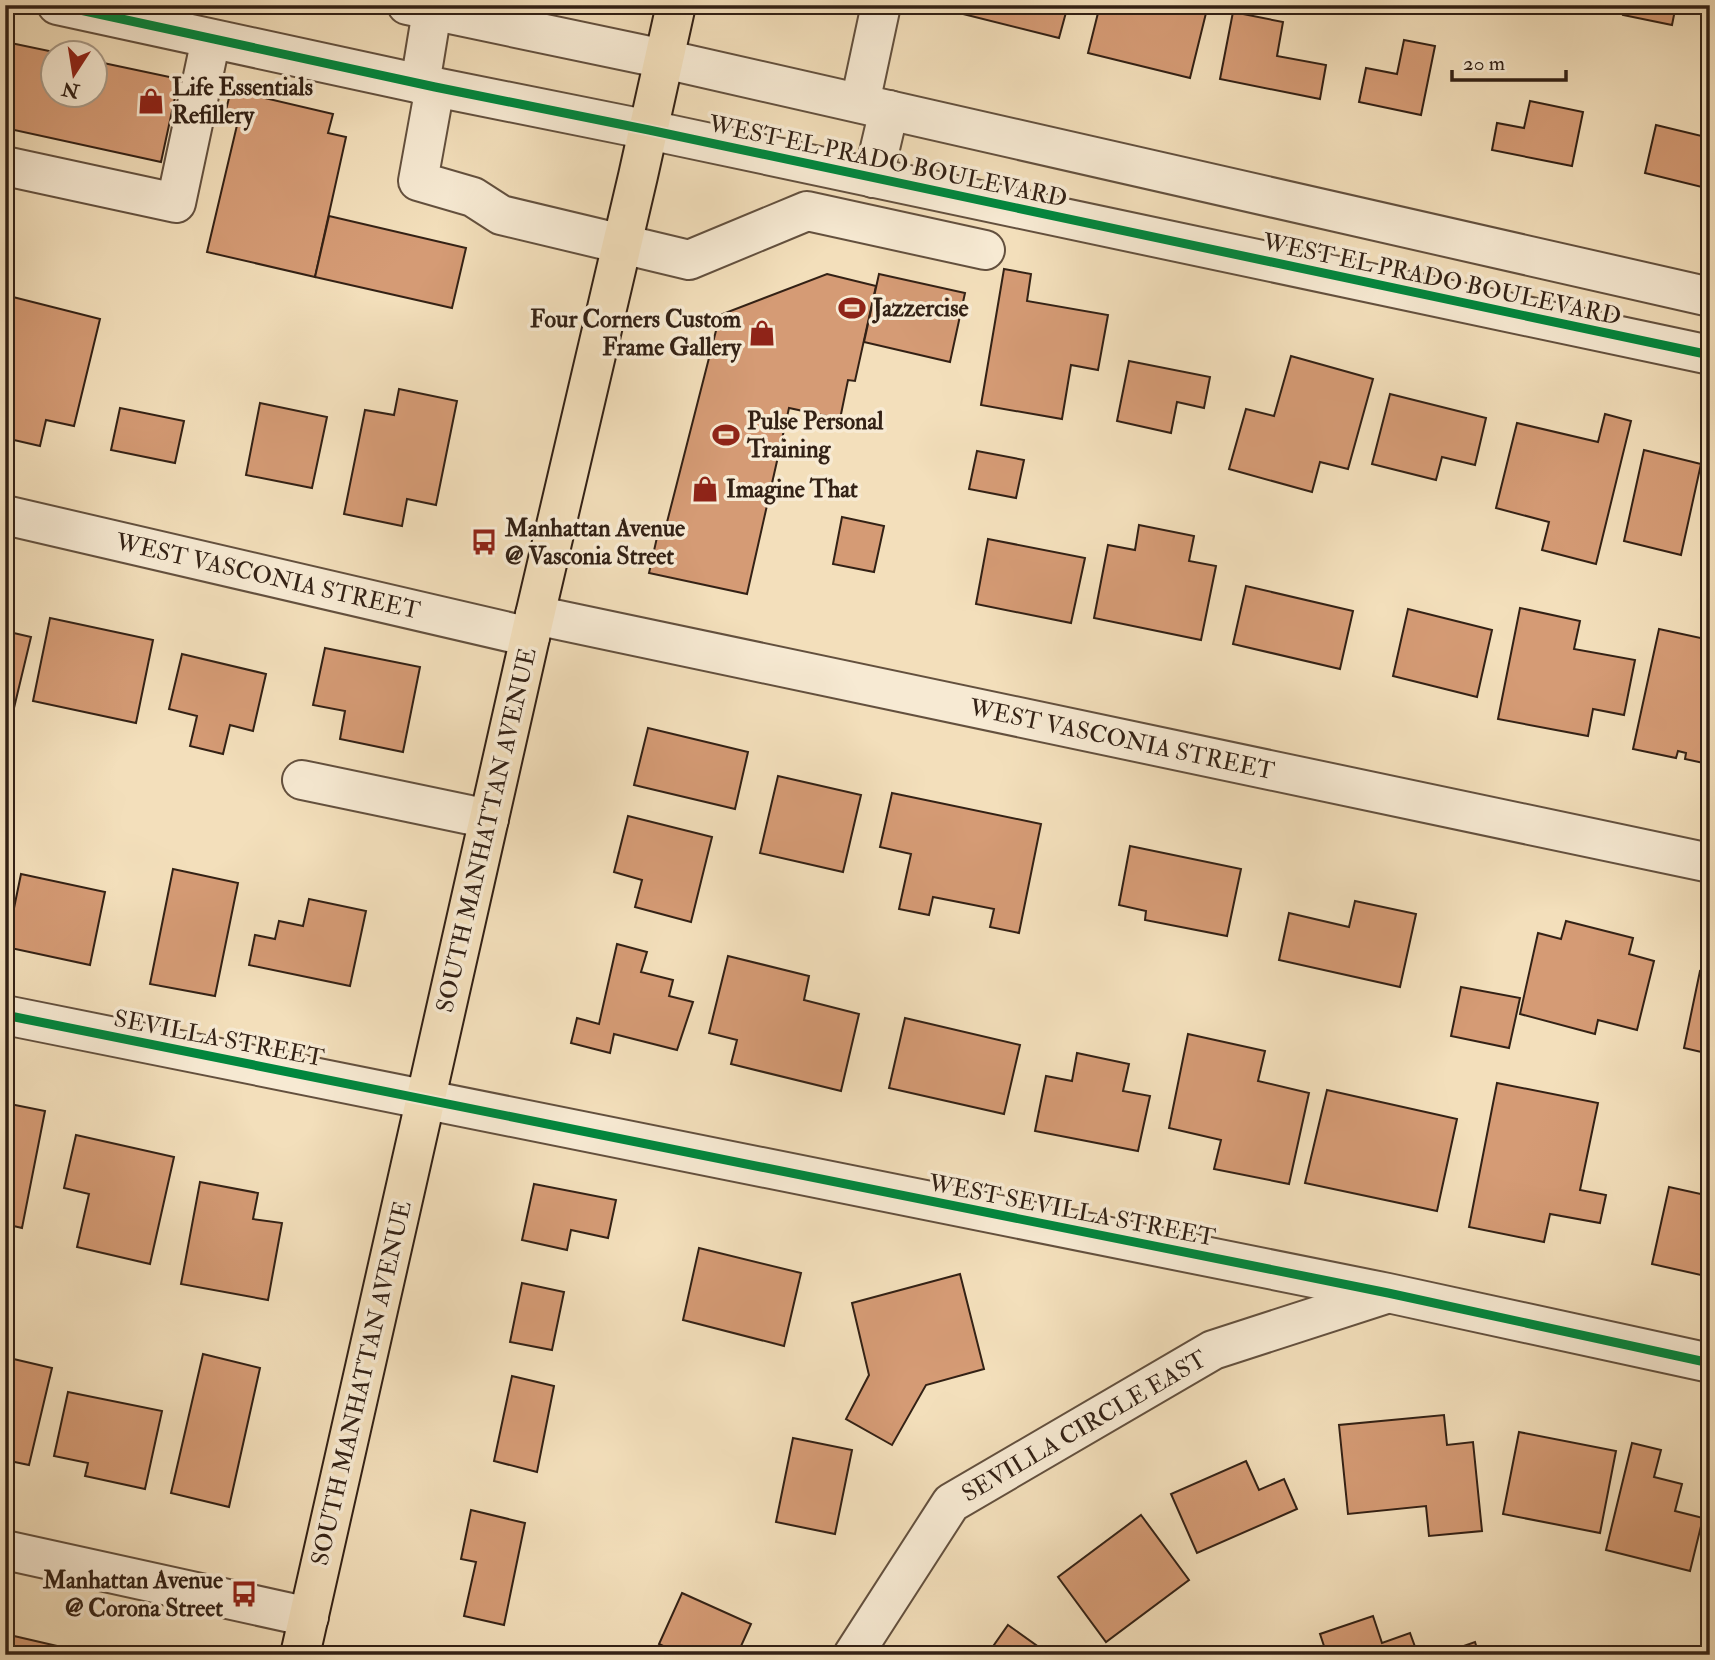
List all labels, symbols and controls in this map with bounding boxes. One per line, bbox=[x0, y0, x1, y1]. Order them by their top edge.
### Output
north arrow bbox=[38, 38, 108, 108]
scale bar bbox=[1452, 38, 1566, 82]
text: 20 m bbox=[1463, 50, 1505, 77]
place label: Life Essentials Refillery bbox=[172, 72, 313, 131]
text: N bbox=[59, 76, 82, 103]
shop icon: Life Essentials Refillery bbox=[136, 86, 166, 116]
street label: WEST EL PRADO BOULEVARD bbox=[705, 108, 1070, 215]
street label: WEST EL PRADO BOULEVARD bbox=[1259, 226, 1624, 333]
sports icon: Jazzercise bbox=[837, 293, 867, 323]
place label: Jazzercise bbox=[872, 293, 969, 324]
place label: Four Corners Custom Frame Gallery bbox=[530, 304, 742, 363]
shop icon: Four Corners Custom Frame Gallery bbox=[747, 318, 777, 348]
place label: Pulse Personal Training bbox=[746, 406, 884, 465]
sports icon: Pulse Personal Training bbox=[711, 420, 741, 450]
shop icon: Imagine That bbox=[690, 474, 720, 504]
place label: Imagine That bbox=[726, 474, 858, 505]
place label: Manhattan Avenue @ Vasconia Street bbox=[504, 513, 685, 572]
street label: WEST VASCONIA STREET bbox=[112, 526, 423, 627]
bus stop icon: Manhattan Avenue @ Vasconia Street bbox=[469, 527, 499, 557]
street label: SOUTH MANHATTAN AVENUE bbox=[429, 645, 544, 1016]
street label: WEST VASCONIA STREET bbox=[965, 692, 1277, 787]
street label: SEVILLA STREET bbox=[111, 1003, 327, 1074]
street label: WEST SEVILLA STREET bbox=[925, 1167, 1218, 1254]
street label: SOUTH MANHATTAN AVENUE bbox=[304, 1198, 419, 1569]
street label: SEVILLA CIRCLE EAST bbox=[956, 1344, 1212, 1509]
place label: Manhattan Avenue @ Corona Street bbox=[42, 1565, 223, 1624]
bus stop icon: Manhattan Avenue @ Corona Street bbox=[229, 1579, 259, 1609]

